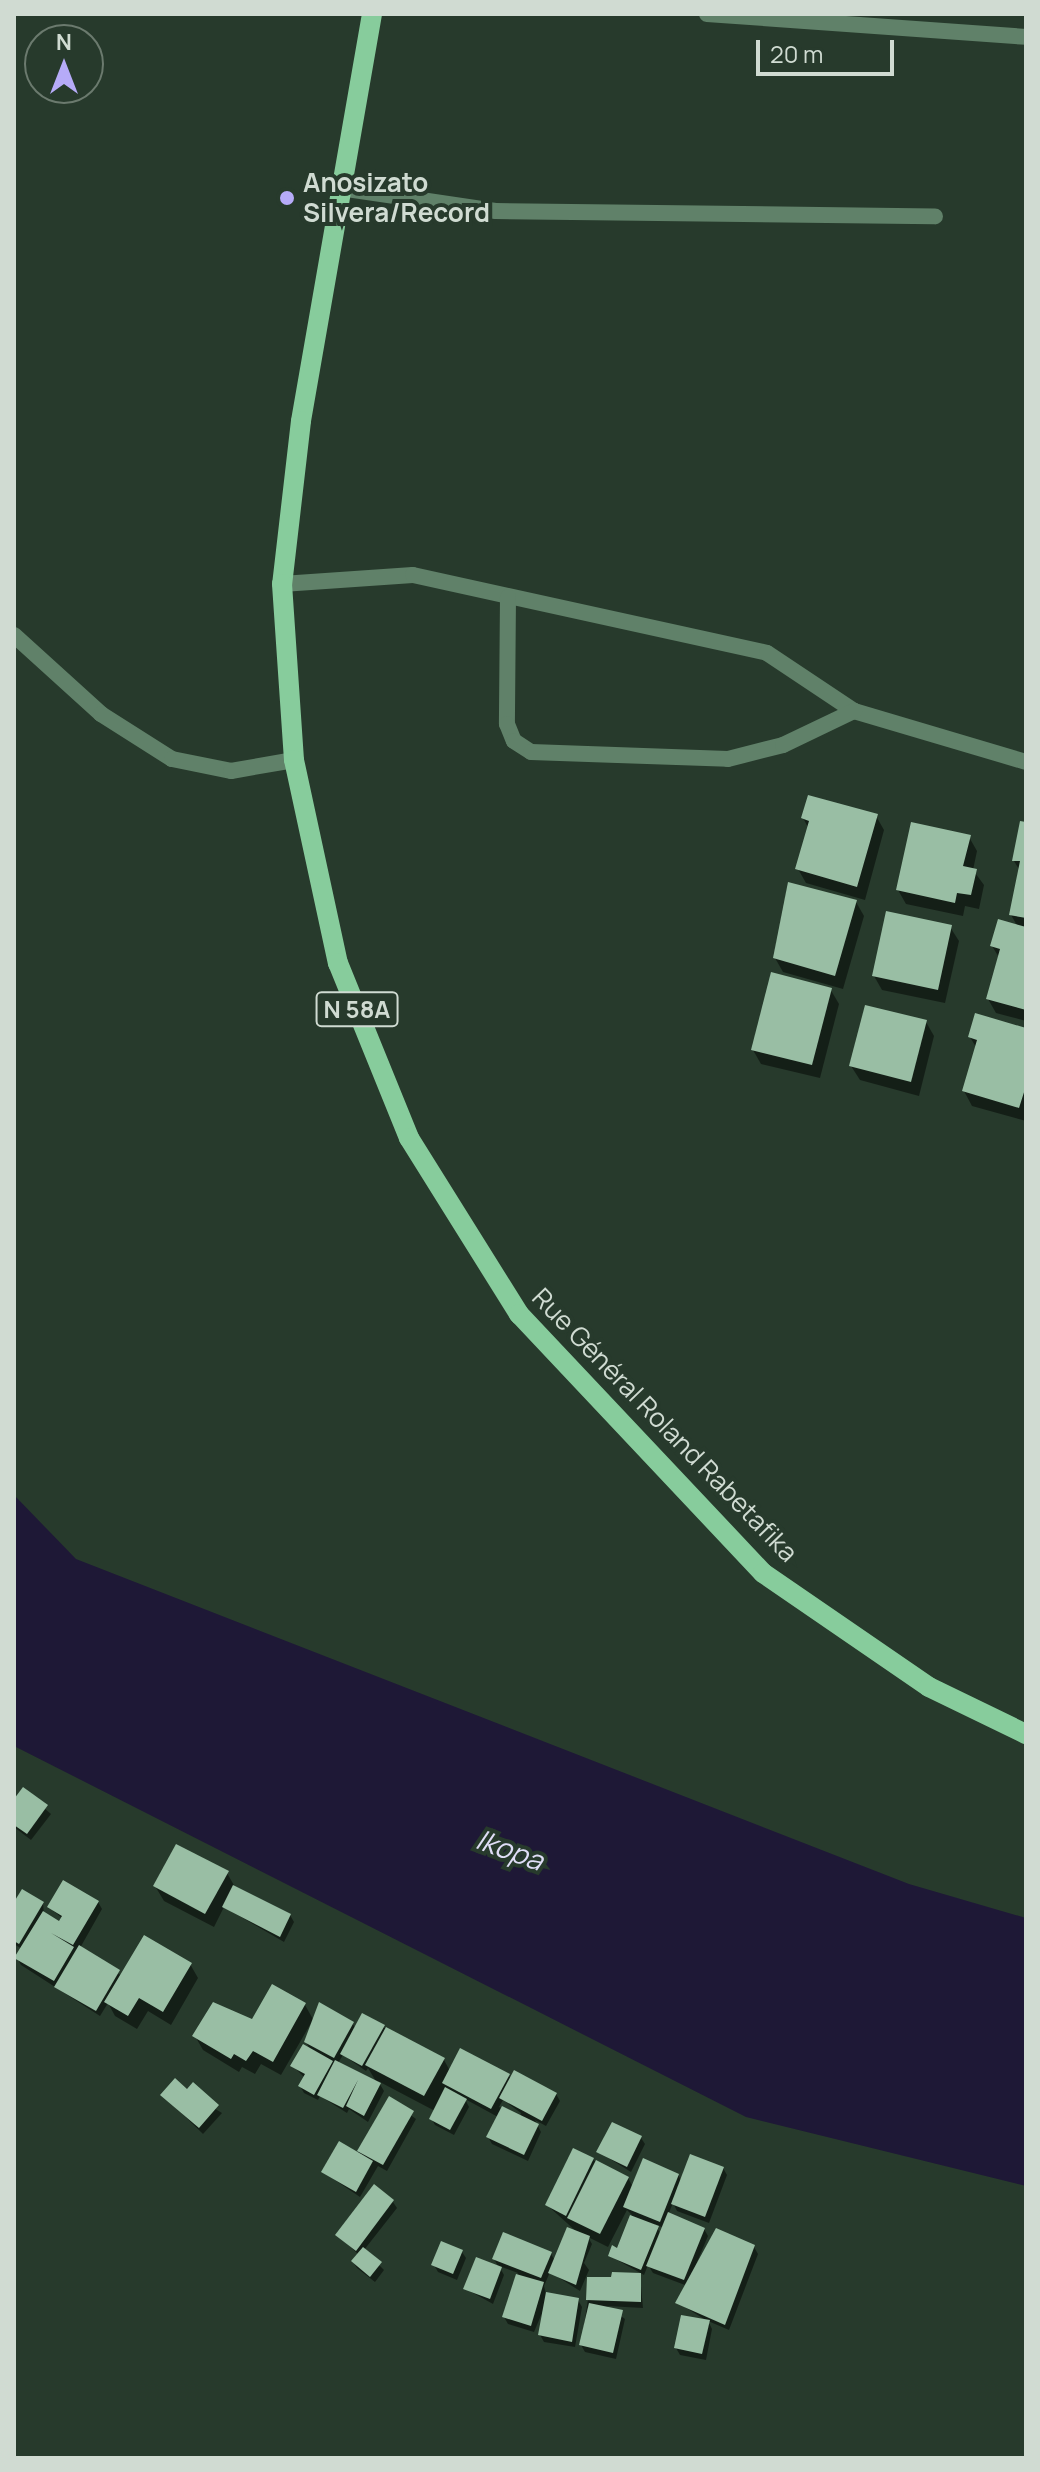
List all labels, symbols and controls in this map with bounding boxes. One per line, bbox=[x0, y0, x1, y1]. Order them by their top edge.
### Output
north arrow bbox=[24, 24, 104, 104]
scale bar bbox=[760, 24, 898, 74]
text: N bbox=[56, 27, 72, 57]
text: 20 m bbox=[770, 37, 823, 70]
place label: Anosizato Silvera/Record bbox=[303, 167, 490, 228]
marker: Anosizato Silvera/Record bbox=[278, 189, 296, 207]
road number: N 58A bbox=[315, 989, 399, 1029]
street label: Rue Général Roland Rabetafika bbox=[526, 1282, 804, 1568]
water label: Ikopa bbox=[472, 1821, 548, 1877]

